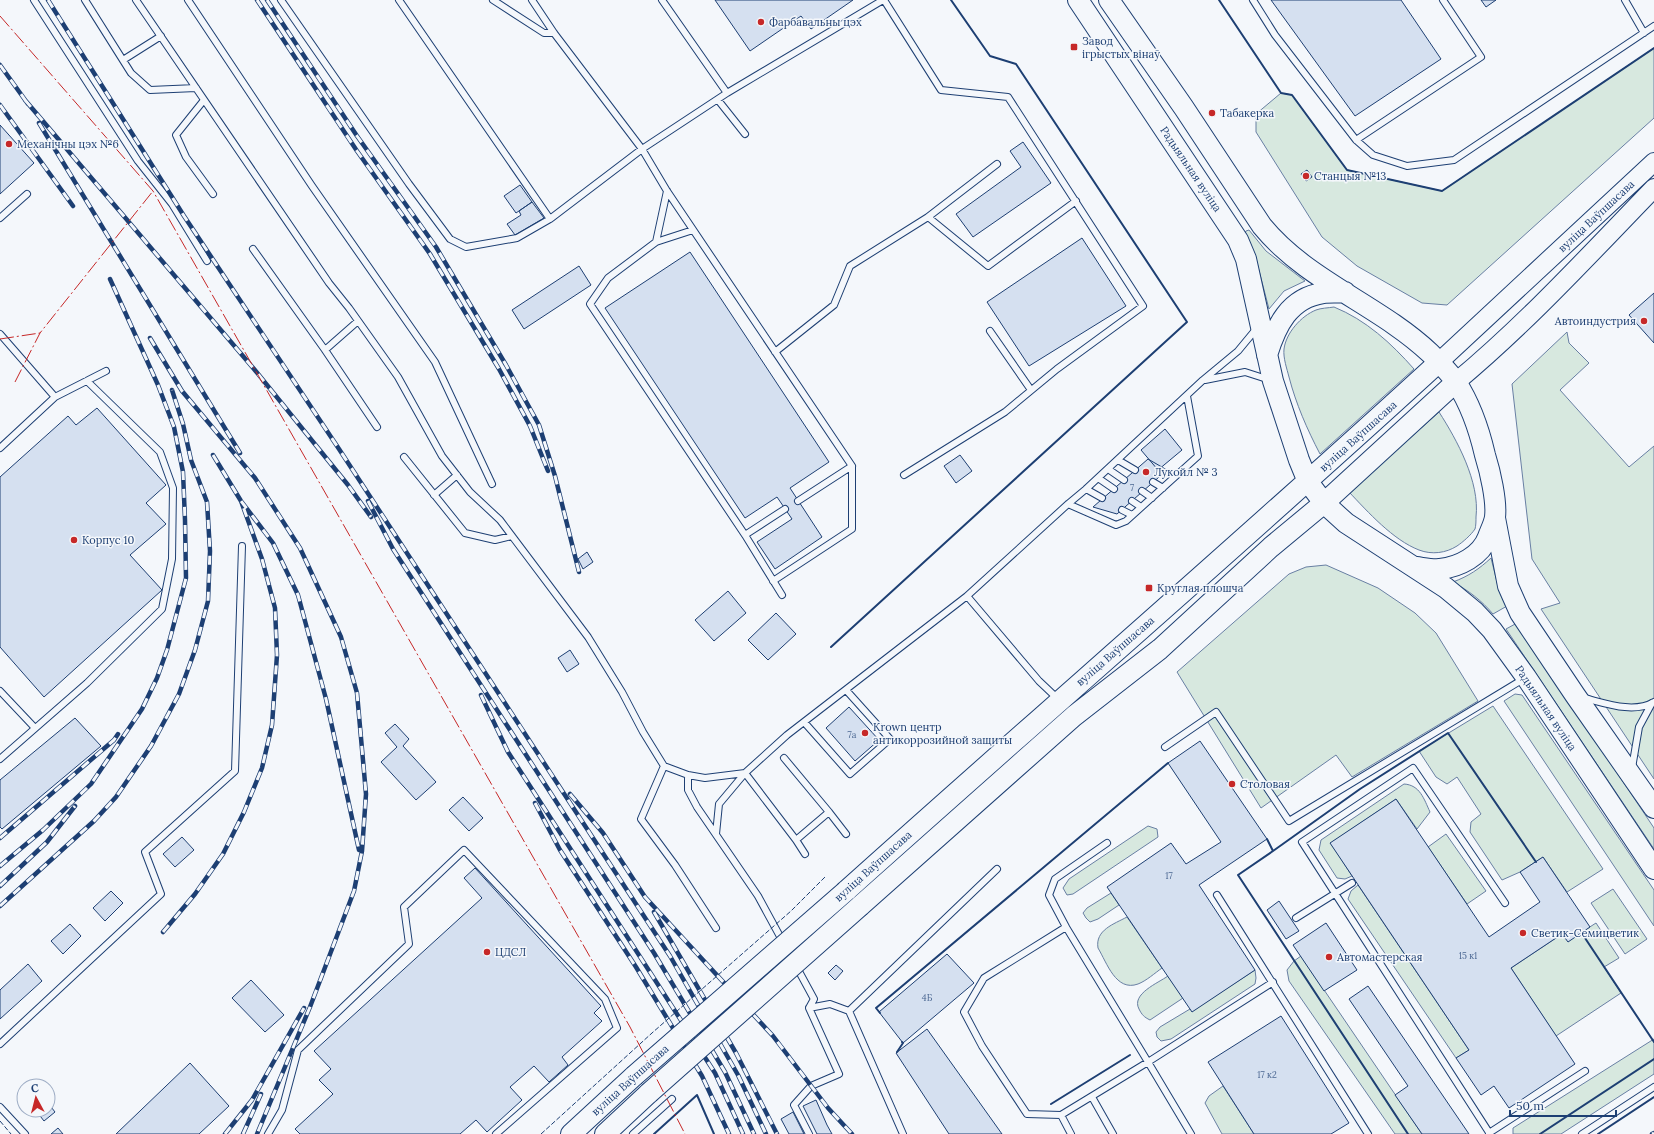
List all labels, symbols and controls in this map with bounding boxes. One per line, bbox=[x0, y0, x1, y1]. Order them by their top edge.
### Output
place label: Фарбавальны цэх bbox=[769, 15, 862, 29]
marker: Фарбавальны цэх bbox=[756, 17, 766, 27]
place label: Завод ігрыстых вінаў bbox=[1082, 34, 1160, 61]
marker: Завод ігрыстых вінаў bbox=[1069, 42, 1079, 52]
place label: Табакерка bbox=[1220, 106, 1274, 120]
marker: Табакерка bbox=[1207, 108, 1217, 118]
street label: Радыяльная вуліца bbox=[1157, 124, 1225, 215]
place label: Механічны цэх №6 bbox=[17, 137, 119, 151]
marker: Механічны цэх №6 bbox=[4, 139, 14, 149]
place label: Станцыя №13 bbox=[1314, 169, 1386, 183]
marker: Станцыя №13 bbox=[1301, 171, 1311, 181]
street label: вуліца Ваўпшасава bbox=[1555, 177, 1637, 255]
place label: Автоиндустрия bbox=[1554, 314, 1636, 328]
marker: Автоиндустрия bbox=[1639, 316, 1649, 326]
street label: вуліца Ваўпшасава bbox=[1316, 397, 1400, 474]
place label: Лукойл № 3 bbox=[1154, 465, 1218, 479]
marker: Лукойл № 3 bbox=[1141, 467, 1151, 477]
house number: 7 bbox=[1130, 482, 1134, 493]
place label: Корпус 10 bbox=[82, 533, 134, 547]
marker: Корпус 10 bbox=[69, 535, 79, 545]
place label: Круглая плошча bbox=[1157, 581, 1244, 595]
marker: Круглая плошча bbox=[1144, 583, 1154, 593]
street label: вуліца Ваўпшасава bbox=[1073, 613, 1157, 689]
street label: Радыяльная вуліца bbox=[1512, 663, 1580, 754]
place label: Krown центр антикоррозийной защиты bbox=[873, 720, 1012, 747]
marker: Krown центр антикоррозийной защиты bbox=[860, 728, 870, 738]
house number: 7а bbox=[848, 729, 857, 740]
place label: Столовая bbox=[1240, 777, 1290, 791]
marker: Столовая bbox=[1227, 779, 1237, 789]
street label: вуліца Ваўпшасава bbox=[831, 827, 915, 904]
house number: 17 bbox=[1165, 870, 1173, 881]
place label: Светик-Семицветик bbox=[1531, 926, 1639, 940]
marker: Светик-Семицветик bbox=[1518, 928, 1528, 938]
place label: ЦДСЛ bbox=[495, 945, 527, 959]
marker: ЦДСЛ bbox=[482, 947, 492, 957]
place label: Автомастерская bbox=[1336, 950, 1423, 964]
house number: 15 к1 bbox=[1459, 950, 1477, 961]
marker: Автомастерская bbox=[1324, 952, 1334, 962]
house number: 4Б bbox=[922, 992, 933, 1003]
street label: вуліца Ваўпшасава bbox=[588, 1041, 672, 1118]
house number: 17 к2 bbox=[1257, 1069, 1277, 1080]
north arrow bbox=[16, 1078, 56, 1118]
text: С bbox=[30, 1081, 40, 1095]
scale bar bbox=[1510, 1092, 1616, 1118]
text: 50 m bbox=[1516, 1098, 1544, 1113]

